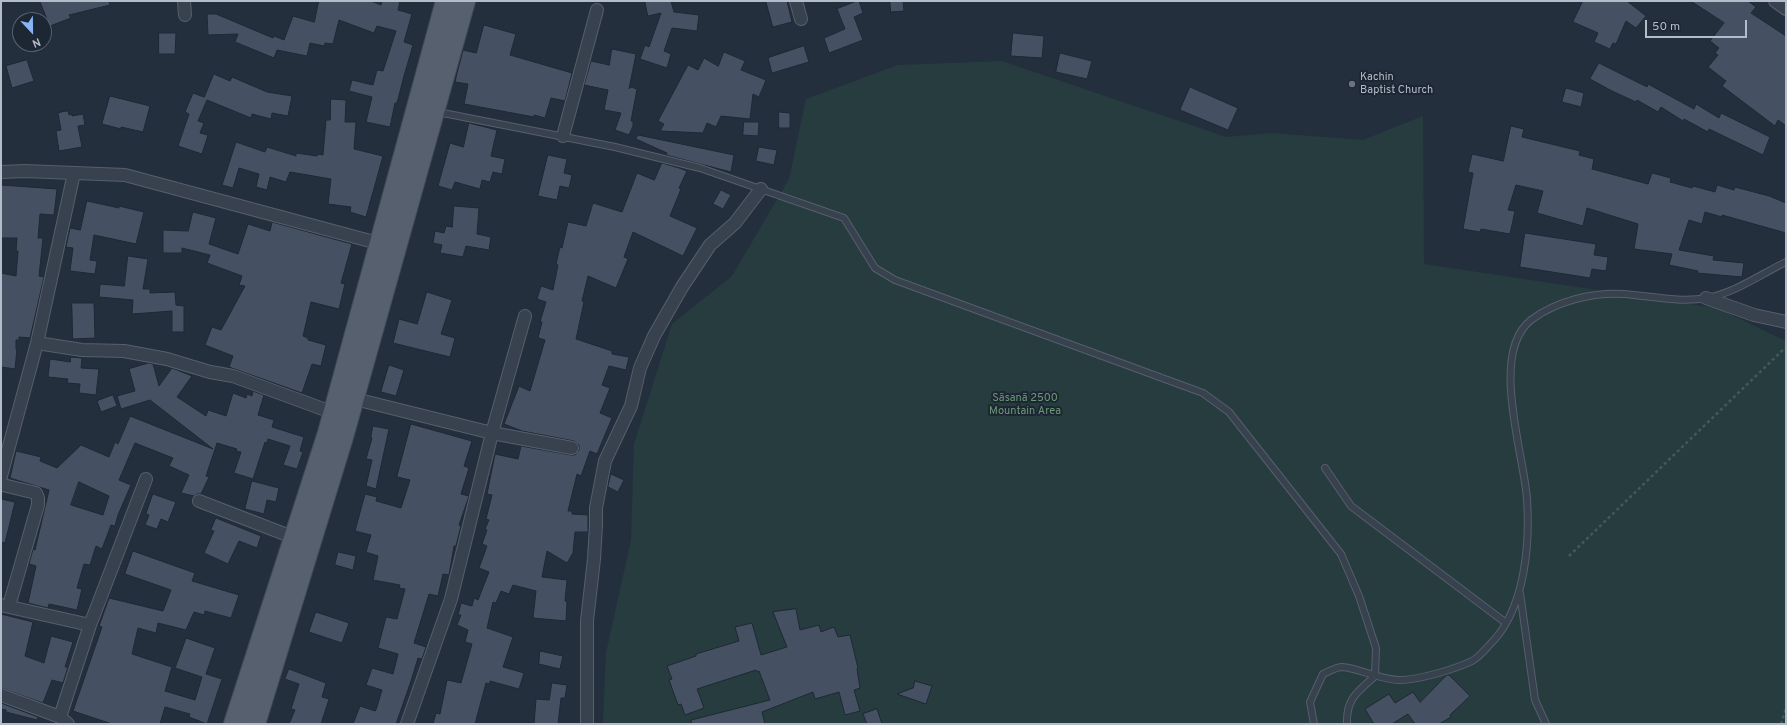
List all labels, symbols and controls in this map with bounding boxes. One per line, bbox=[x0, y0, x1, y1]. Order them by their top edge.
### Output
north arrow bbox=[12, 12, 52, 52]
scale bar bbox=[1647, 12, 1749, 38]
text: 50 m bbox=[1652, 19, 1680, 35]
text: N bbox=[30, 34, 42, 50]
place label: Kachin Baptist Church bbox=[1360, 71, 1433, 97]
marker: Kachin Baptist Church bbox=[1347, 79, 1357, 89]
park label: Sāsanā 2500 Mountain Area bbox=[989, 392, 1061, 418]

